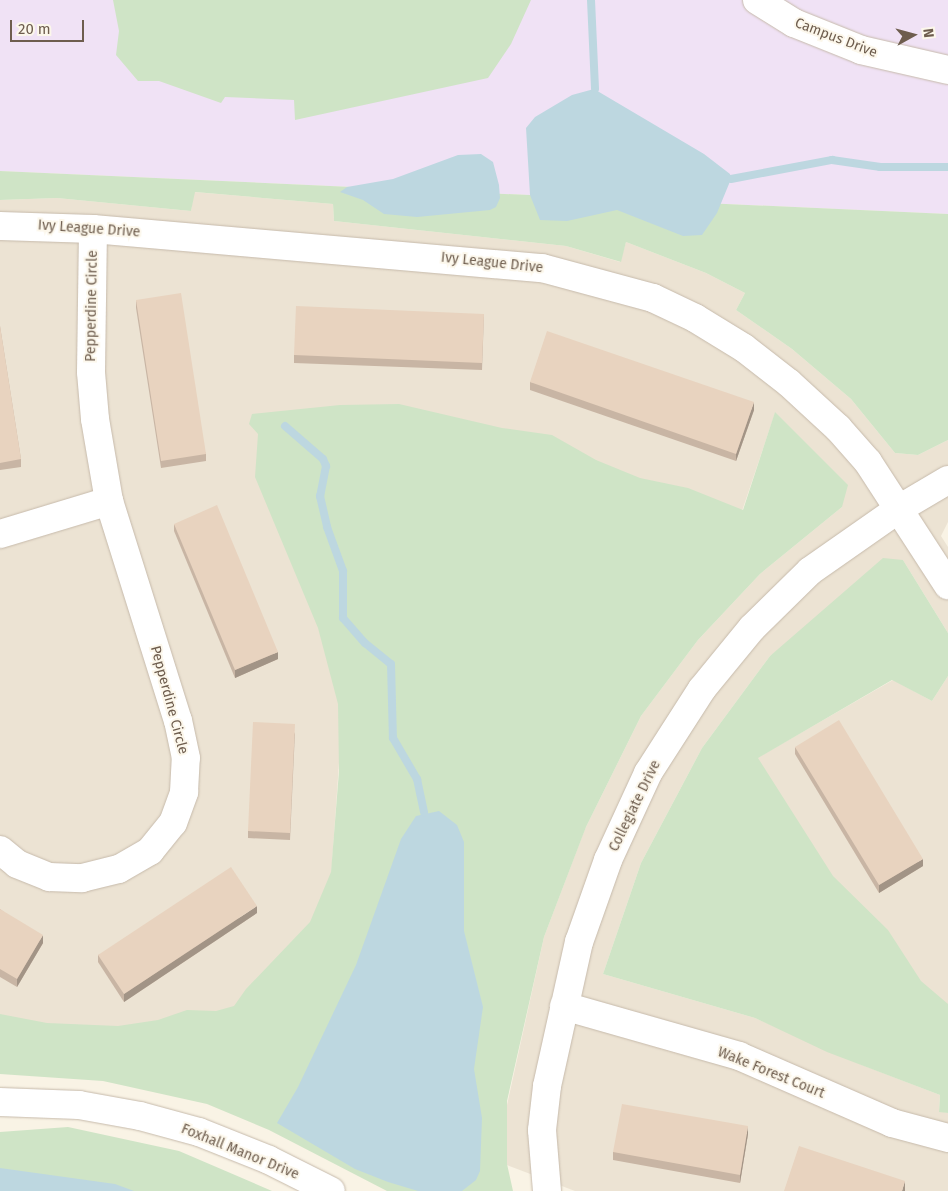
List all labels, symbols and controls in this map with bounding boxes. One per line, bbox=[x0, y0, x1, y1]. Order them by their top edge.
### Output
scale bar bbox=[12, 10, 86, 42]
north arrow bbox=[888, 10, 938, 60]
street label: Campus Drive bbox=[792, 15, 880, 61]
text: 20 m bbox=[18, 20, 51, 38]
text: N bbox=[919, 27, 937, 39]
street label: Ivy League Drive bbox=[37, 217, 141, 241]
street label: Ivy League Drive bbox=[440, 249, 544, 277]
street label: Pepperdine Circle bbox=[83, 250, 101, 362]
street label: Pepperdine Circle bbox=[146, 644, 192, 756]
street label: Collegiate Drive bbox=[606, 758, 664, 854]
street label: Wake Forest Court bbox=[715, 1044, 827, 1102]
street label: Foxhall Manor Drive bbox=[179, 1121, 301, 1183]

